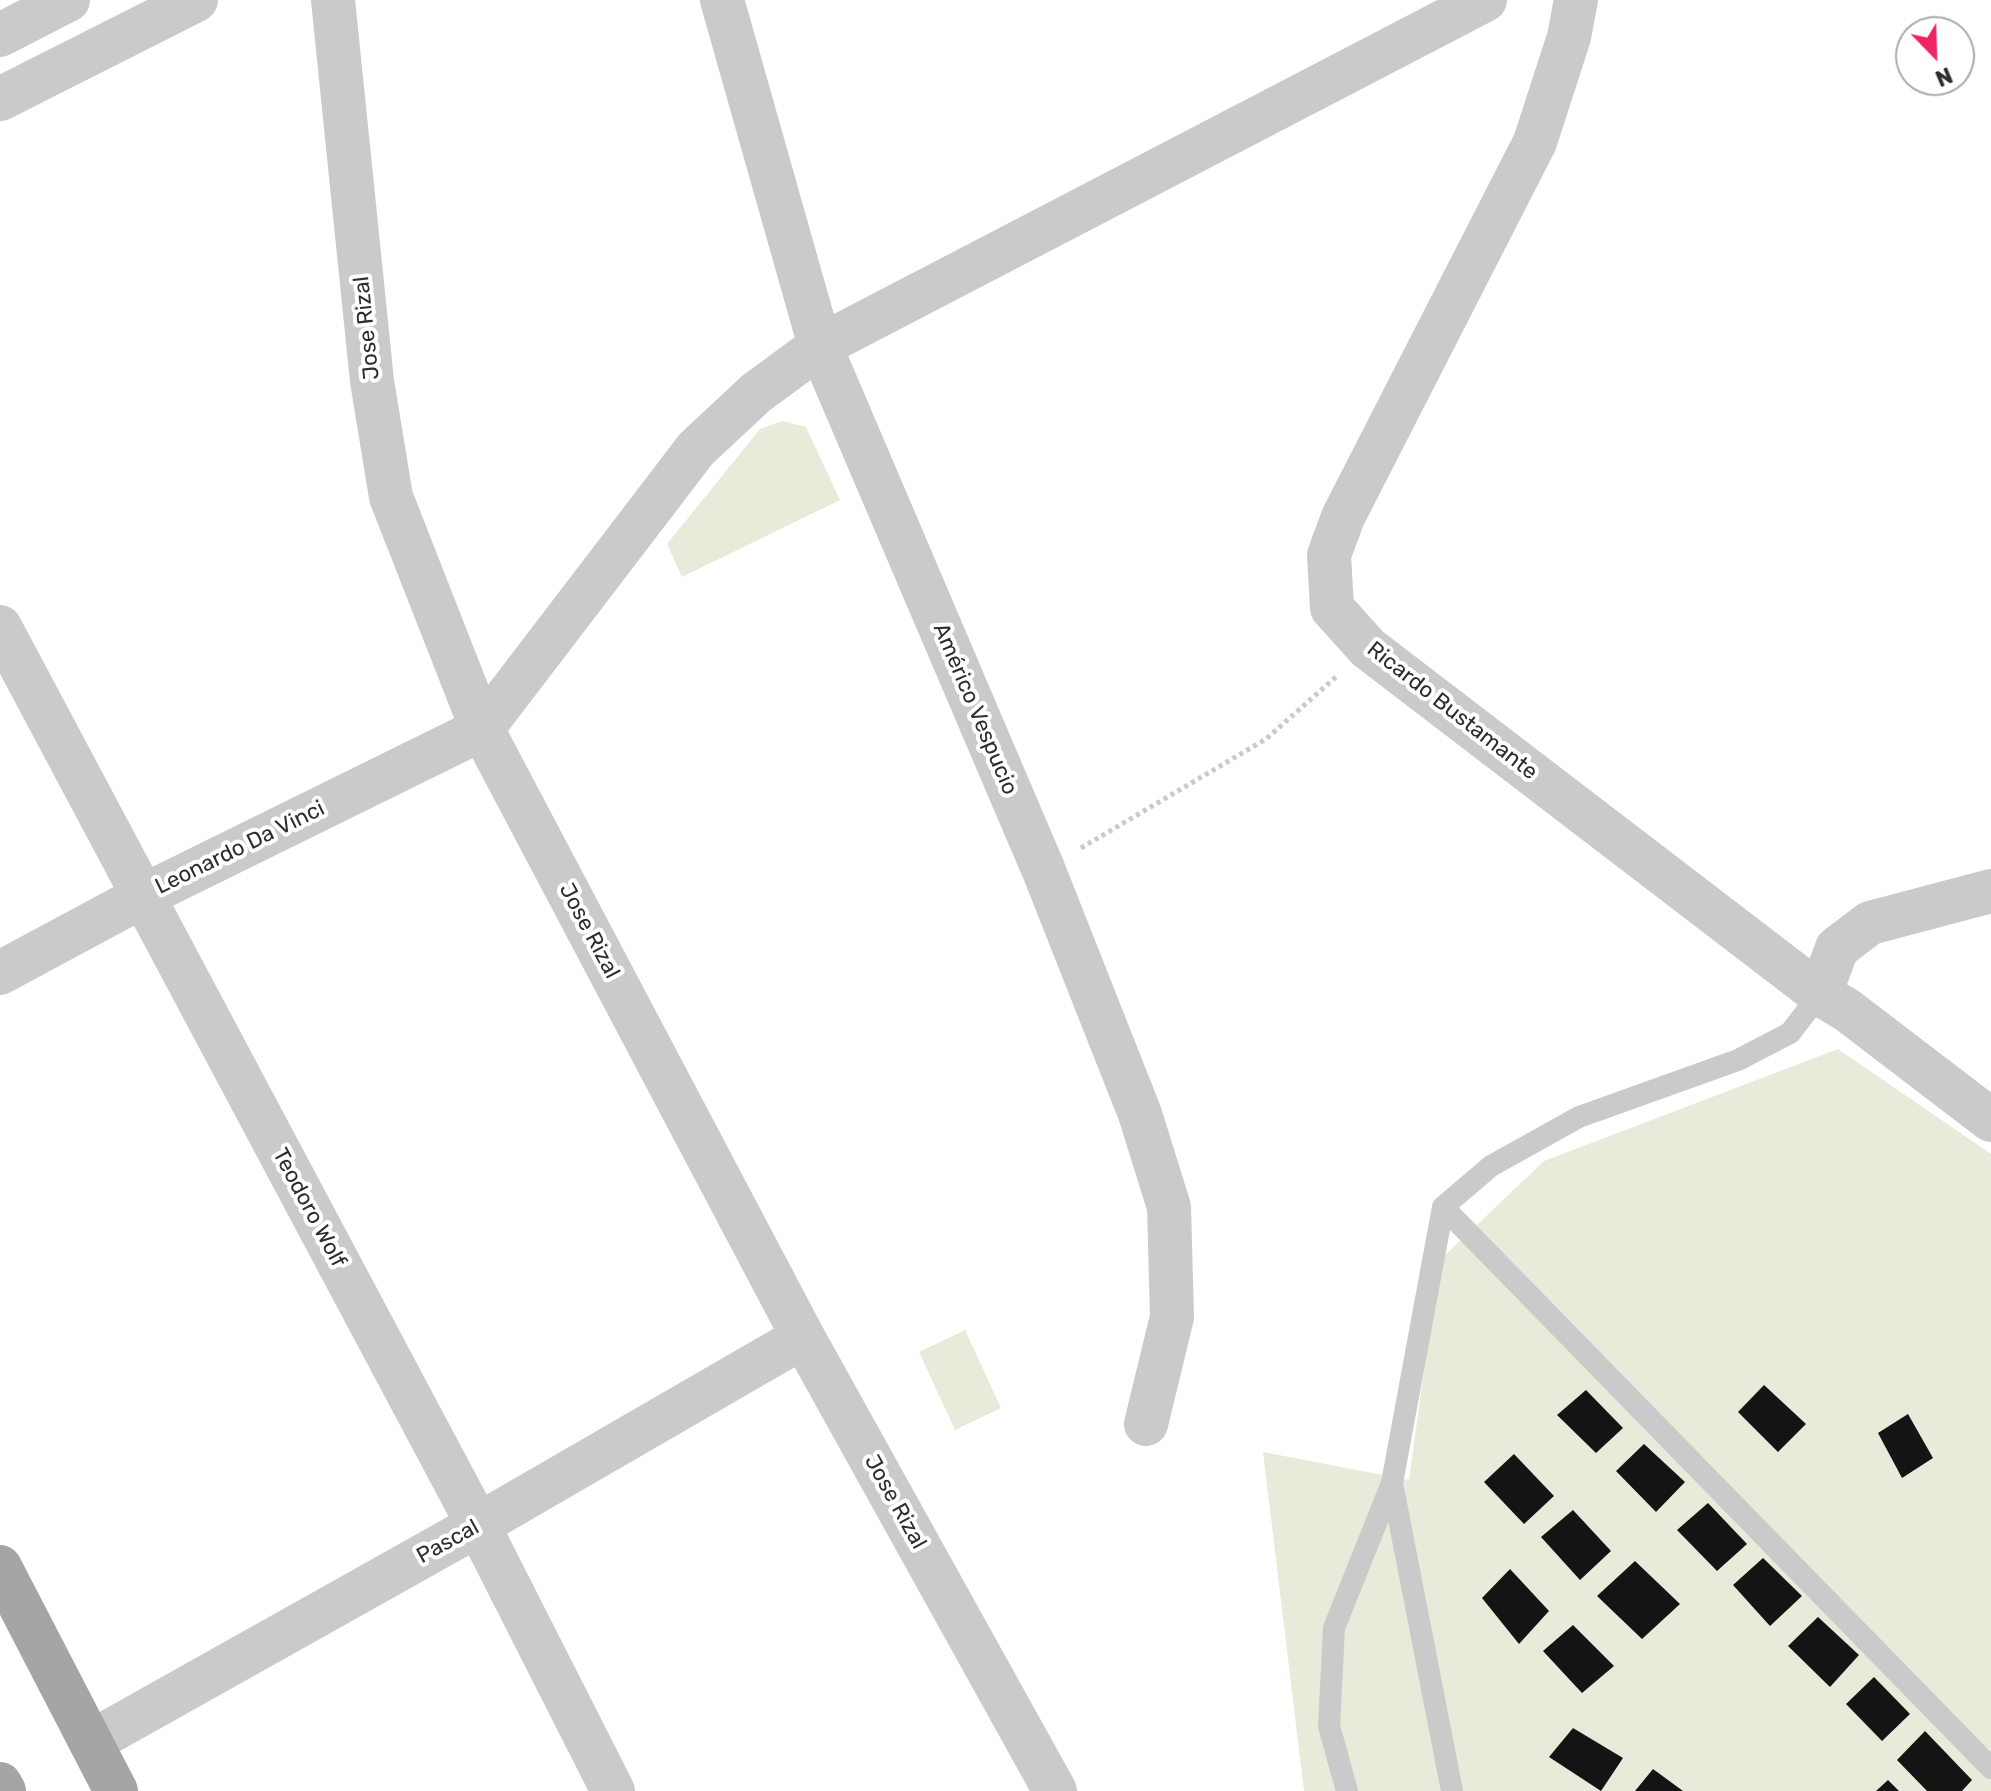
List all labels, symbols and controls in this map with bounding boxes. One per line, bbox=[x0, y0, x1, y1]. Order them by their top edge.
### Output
north arrow bbox=[1895, 16, 1975, 96]
text: N bbox=[1931, 61, 1956, 92]
street label: Jose Rizal bbox=[348, 275, 386, 381]
street label: Américo Vespucio bbox=[927, 619, 1023, 799]
street label: Ricardo Bustamante bbox=[1362, 636, 1542, 786]
street label: Leonardo Da Vinci bbox=[151, 796, 329, 900]
street label: Jose Rizal bbox=[553, 879, 625, 983]
street label: Teodoro Wolf bbox=[267, 1144, 351, 1272]
street label: Jose Rizal bbox=[858, 1450, 932, 1554]
street label: Pascal bbox=[412, 1514, 484, 1570]

